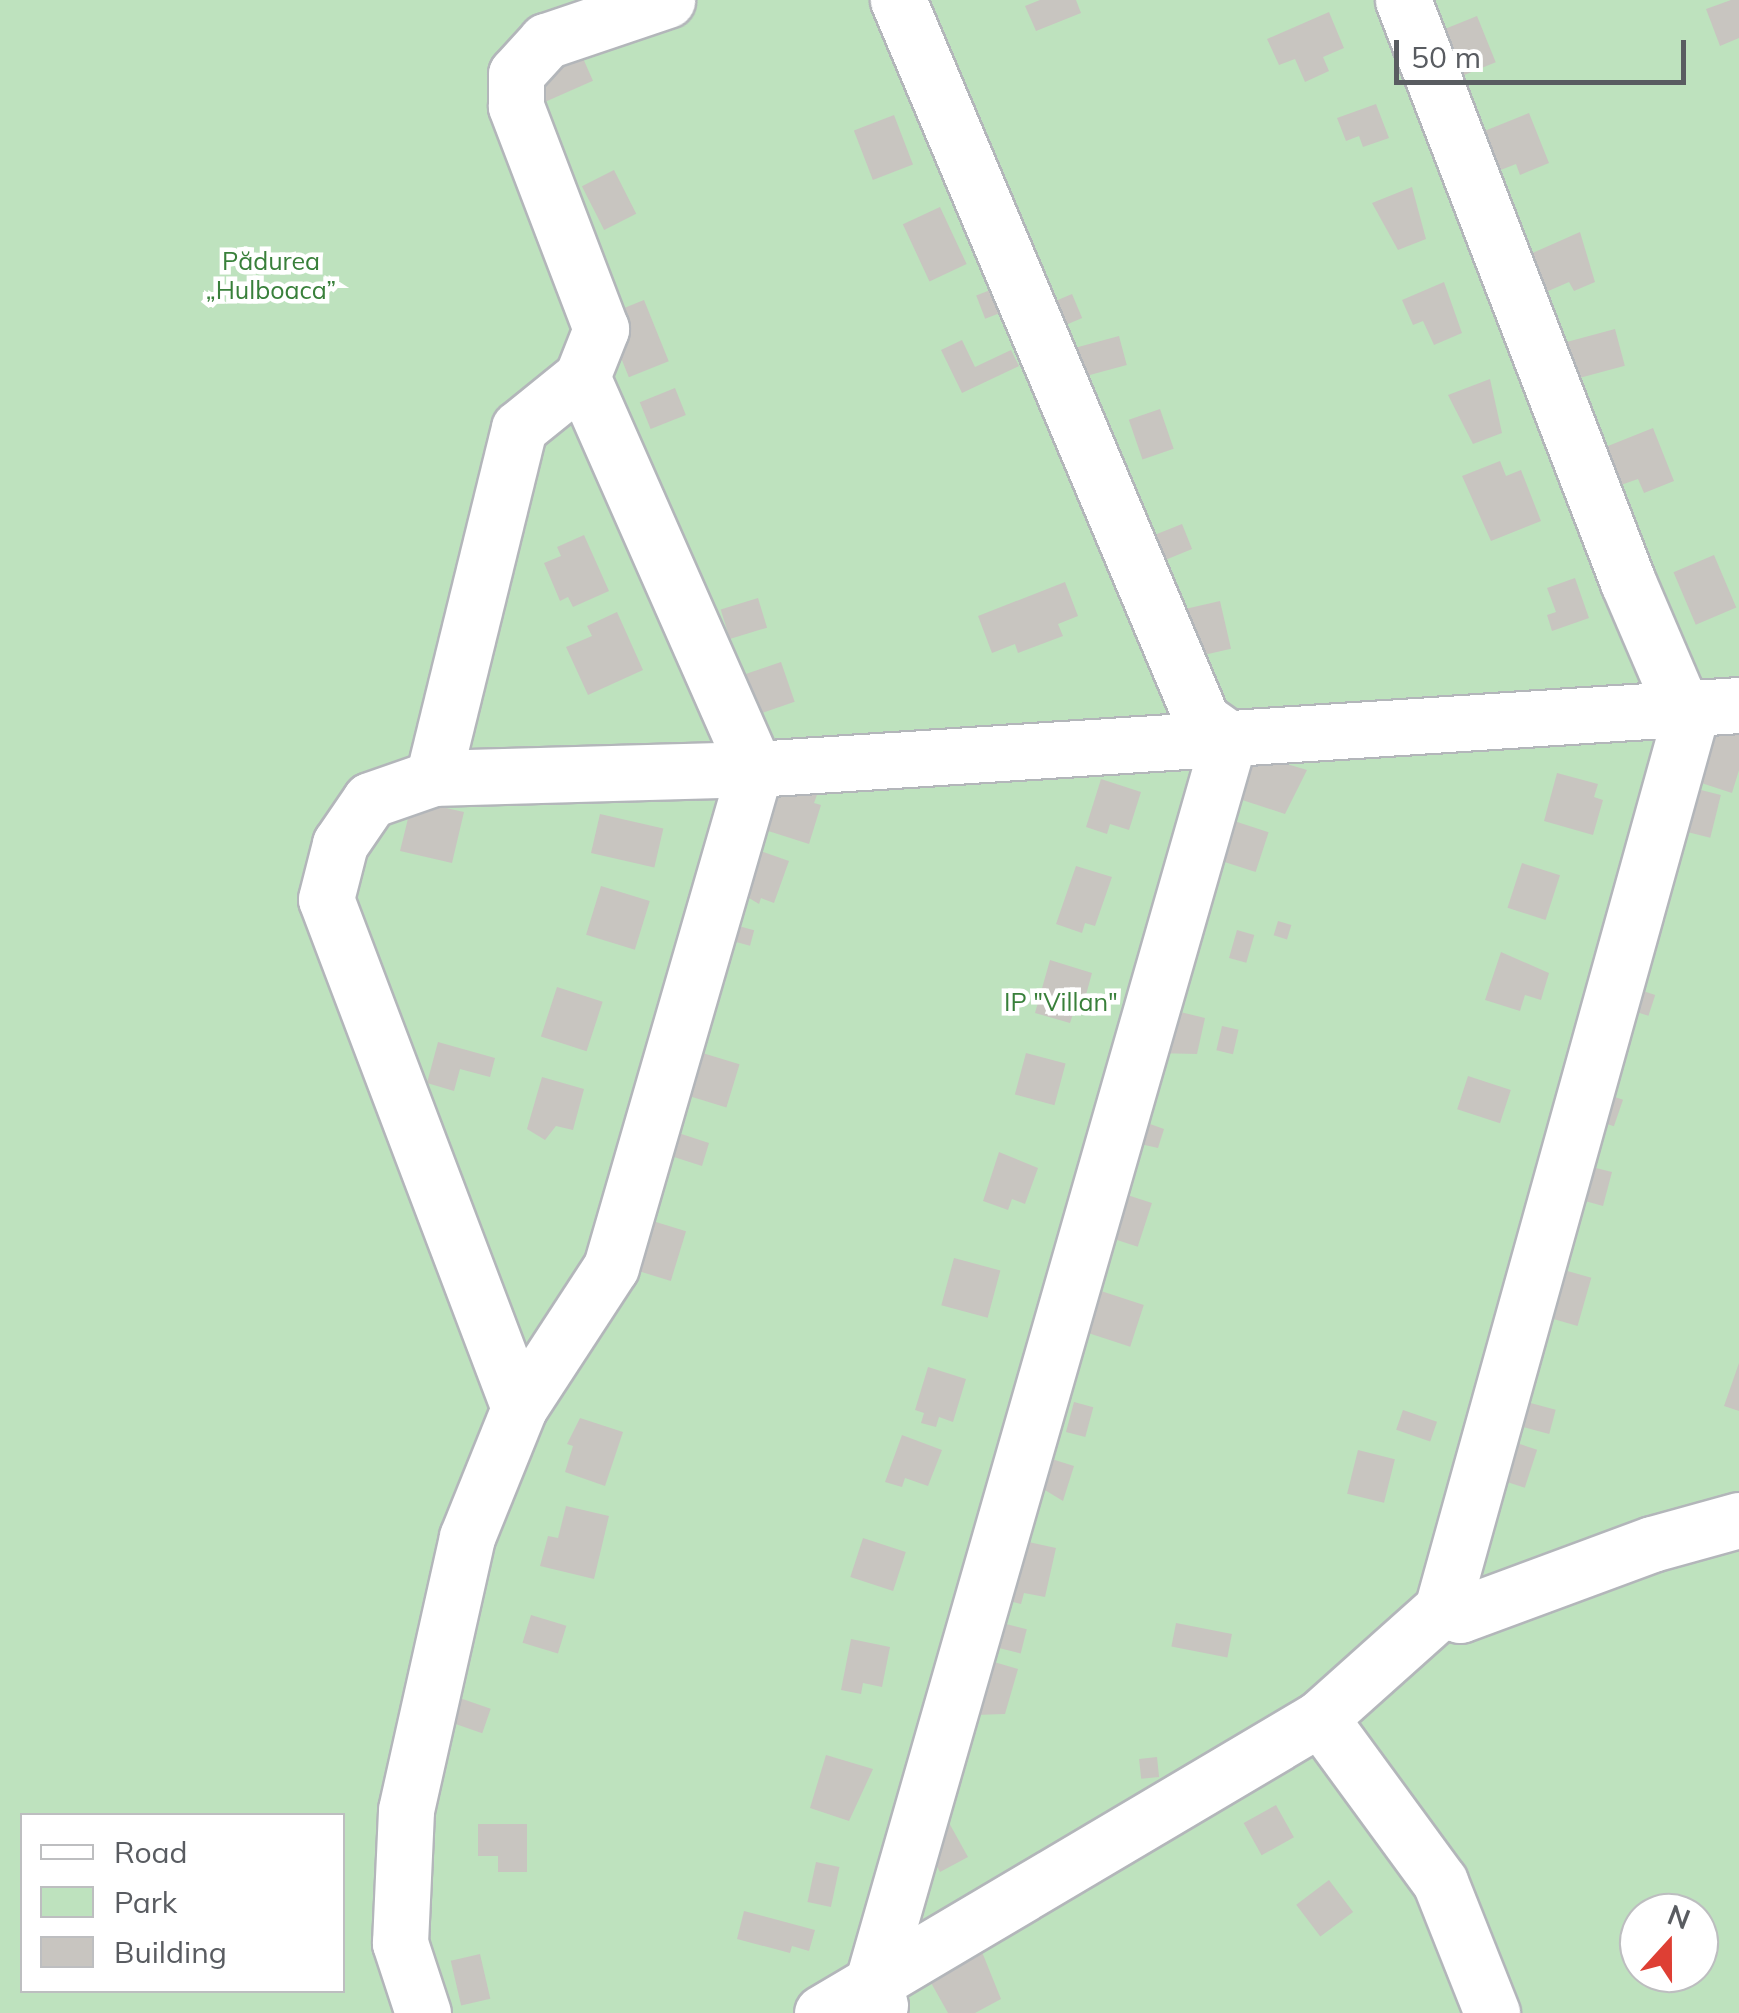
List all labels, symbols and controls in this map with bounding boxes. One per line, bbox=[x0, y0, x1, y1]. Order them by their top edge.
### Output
scale bar bbox=[1399, 20, 1692, 82]
text: 50 m bbox=[1411, 38, 1481, 76]
park label: Pădurea „Hulboaca” bbox=[206, 247, 336, 306]
park label: IP "Villan" bbox=[1004, 987, 1118, 1017]
legend bbox=[20, 1813, 345, 1993]
text: Road bbox=[114, 1833, 188, 1871]
text: Park bbox=[114, 1883, 177, 1921]
north arrow bbox=[1619, 1893, 1719, 1993]
text: N bbox=[1663, 1896, 1695, 1937]
text: Building bbox=[114, 1933, 227, 1971]

